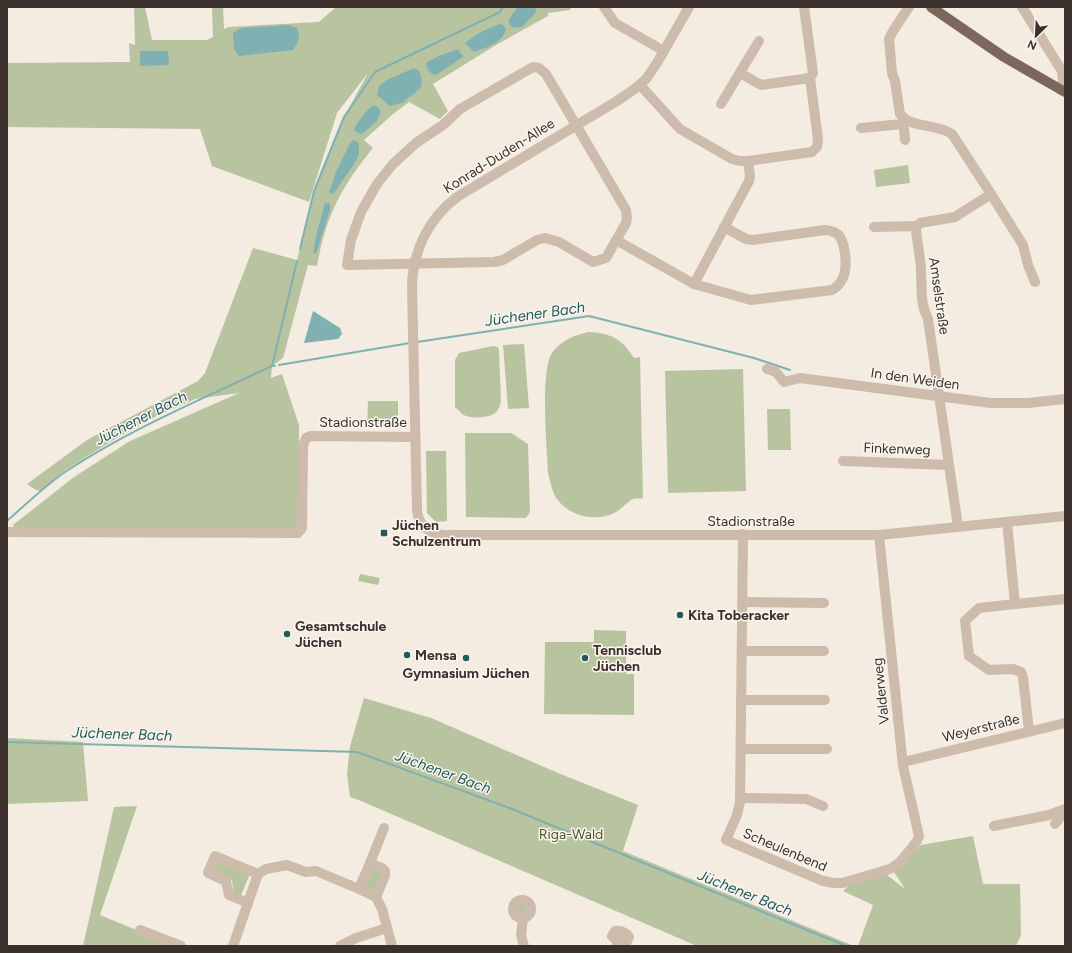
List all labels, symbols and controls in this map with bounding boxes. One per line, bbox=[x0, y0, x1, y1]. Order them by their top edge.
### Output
north arrow bbox=[1016, 16, 1056, 56]
text: N bbox=[1026, 37, 1039, 52]
street label: Konrad-Duden-Allee bbox=[440, 115, 558, 197]
street label: Amselstraße bbox=[925, 256, 953, 336]
water label: Jüchener Bach bbox=[483, 298, 586, 330]
street label: In den Weiden bbox=[869, 364, 961, 394]
water label: Jüchener Bach bbox=[91, 387, 190, 449]
street label: Stadionstraße bbox=[319, 414, 407, 431]
street label: Finkenweg bbox=[863, 439, 931, 459]
street label: Stadionstraße bbox=[707, 513, 795, 530]
place label: Jüchen Schulzentrum bbox=[392, 517, 481, 550]
marker: Jüchen Schulzentrum bbox=[379, 528, 389, 538]
place label: Kita Toberacker bbox=[688, 607, 790, 624]
marker: Kita Toberacker bbox=[675, 610, 685, 620]
place label: Gesamtschule Jüchen bbox=[295, 618, 387, 651]
marker: Gesamtschule Jüchen bbox=[282, 629, 292, 639]
place label: Tennisclub Jüchen bbox=[593, 642, 662, 675]
place label: Mensa bbox=[415, 647, 457, 664]
marker: Mensa bbox=[402, 650, 412, 660]
marker: Gymnasium Jüchen bbox=[461, 653, 471, 663]
marker: Tennisclub Jüchen bbox=[580, 653, 590, 663]
street label: Valderweg bbox=[869, 657, 893, 725]
place label: Gymnasium Jüchen bbox=[403, 665, 529, 682]
street label: Weyerstraße bbox=[941, 710, 1022, 746]
water label: Jüchener Bach bbox=[70, 723, 173, 745]
water label: Jüchener Bach bbox=[392, 746, 493, 798]
street label: Scheulenbend bbox=[740, 825, 830, 875]
park label: Riga-Wald bbox=[539, 826, 603, 843]
water label: Jüchener Bach bbox=[694, 865, 795, 920]

